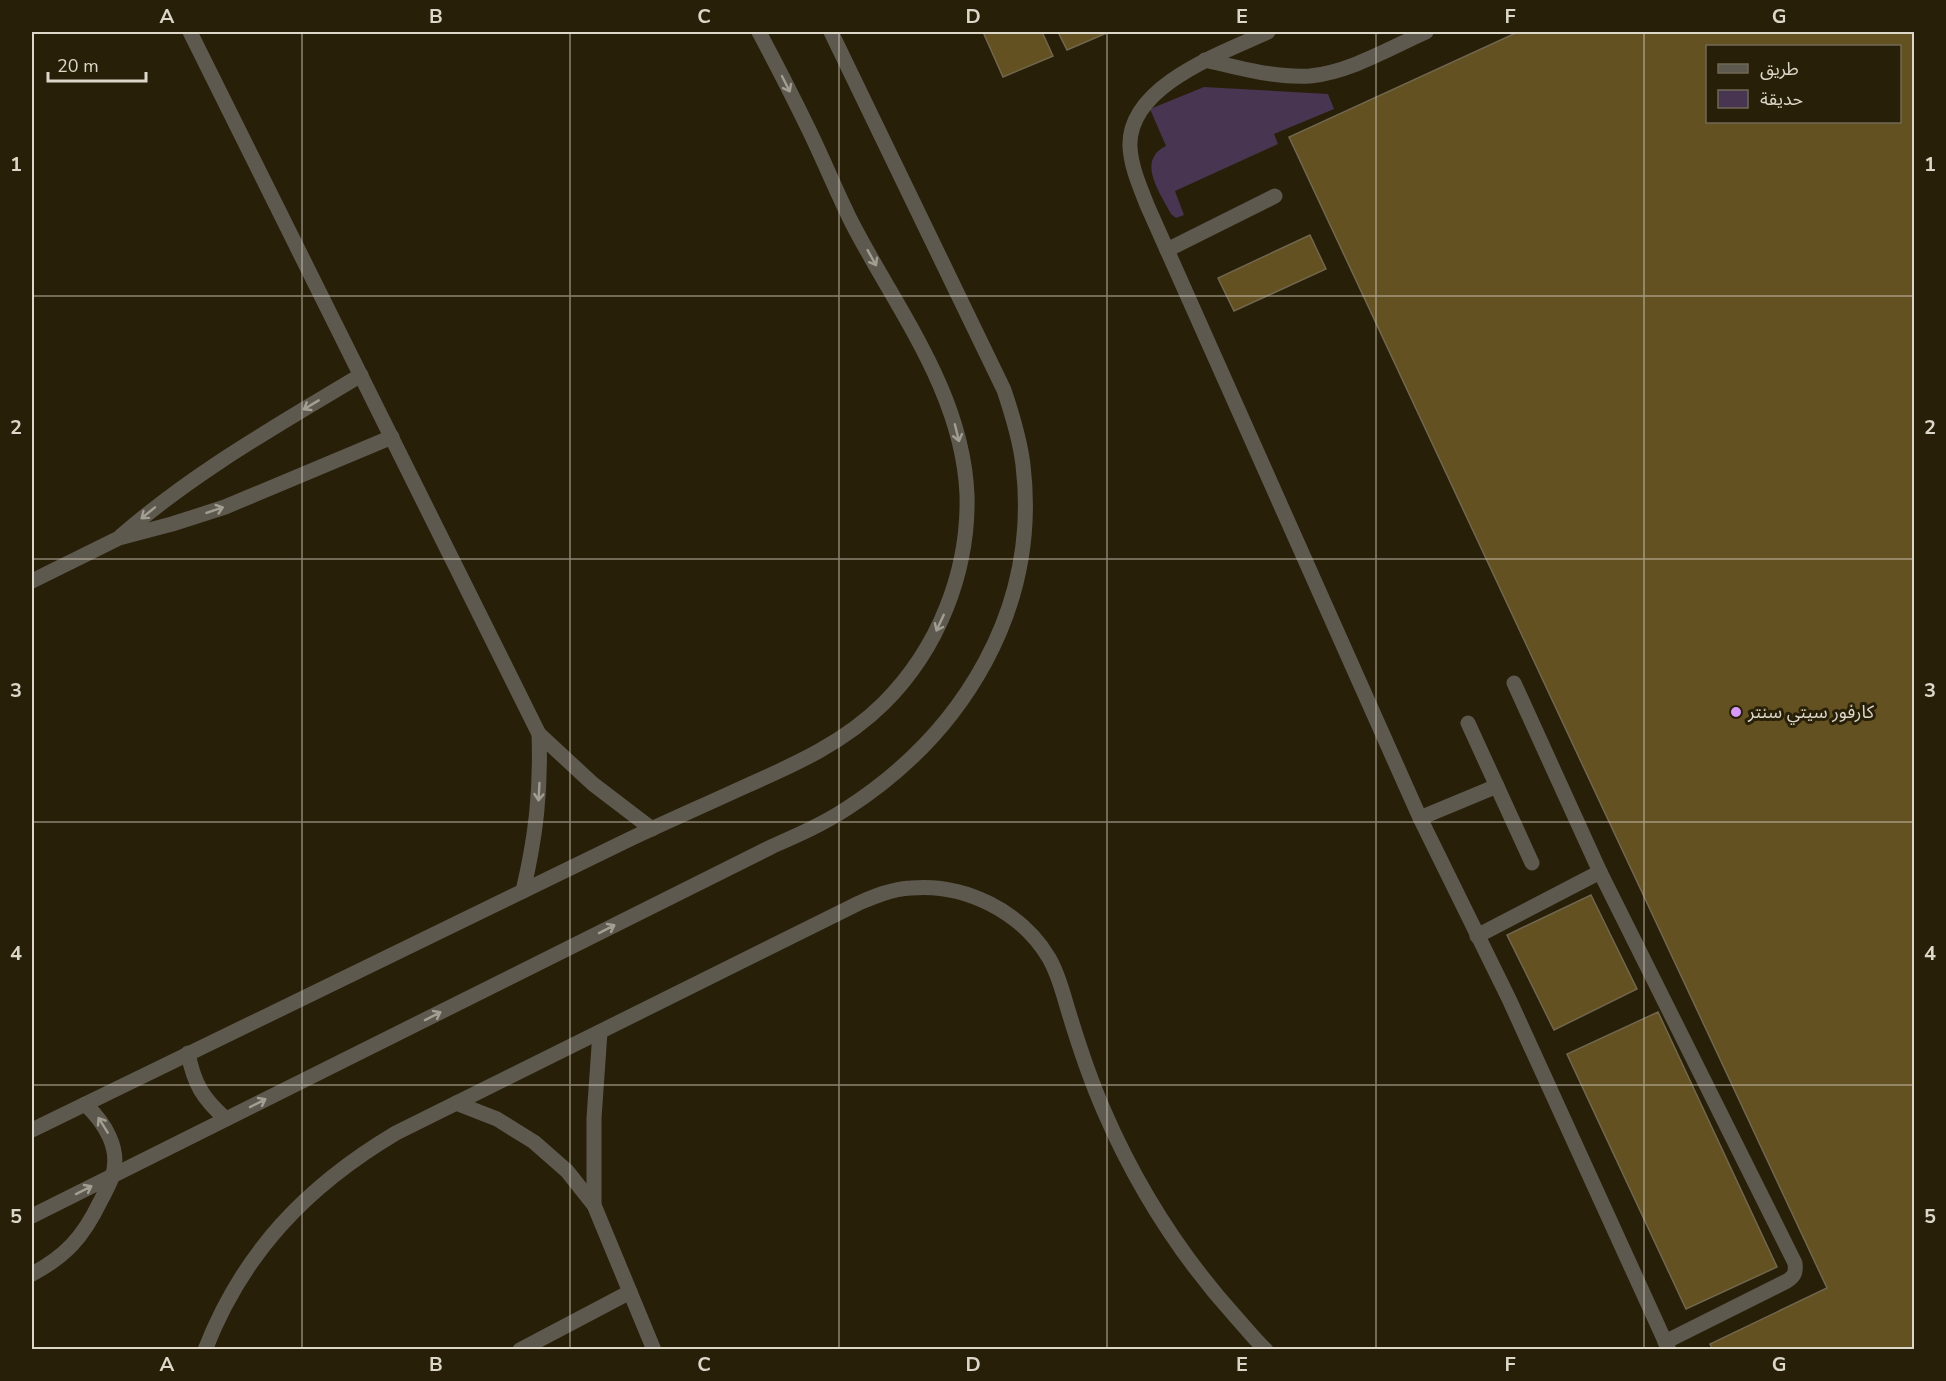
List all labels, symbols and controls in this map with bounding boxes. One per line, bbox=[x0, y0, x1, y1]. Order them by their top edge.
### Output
text: A bbox=[160, 3, 175, 30]
text: B bbox=[429, 3, 443, 30]
text: C bbox=[697, 3, 711, 30]
text: D bbox=[965, 3, 981, 30]
text: E bbox=[1236, 3, 1248, 30]
text: F bbox=[1504, 3, 1516, 30]
text: G bbox=[1772, 3, 1786, 30]
scale bar bbox=[48, 45, 146, 83]
legend bbox=[1706, 45, 1901, 123]
text: 20 m bbox=[57, 54, 99, 78]
text: طريق bbox=[1760, 57, 1799, 81]
one-way arrow bbox=[780, 74, 792, 92]
text: حديقة bbox=[1760, 87, 1803, 111]
text: 1 bbox=[10, 151, 22, 178]
text: 1 bbox=[1924, 151, 1936, 178]
one-way arrow bbox=[867, 249, 878, 267]
one-way arrow bbox=[303, 400, 320, 412]
text: 2 bbox=[10, 414, 22, 441]
text: 2 bbox=[1924, 414, 1936, 441]
one-way arrow bbox=[952, 423, 964, 442]
one-way arrow bbox=[206, 504, 224, 515]
one-way arrow bbox=[140, 506, 156, 519]
one-way arrow bbox=[933, 613, 945, 631]
text: 3 bbox=[10, 677, 22, 704]
text: 3 bbox=[1924, 677, 1936, 704]
place label: كارفور سيتي سنتر bbox=[1747, 700, 1875, 725]
marker: كارفور سيتي سنتر bbox=[1729, 705, 1743, 719]
one-way arrow bbox=[534, 782, 545, 802]
one-way arrow bbox=[598, 922, 616, 934]
text: 4 bbox=[10, 940, 22, 967]
text: 4 bbox=[1924, 940, 1936, 967]
one-way arrow bbox=[423, 1009, 441, 1021]
one-way arrow bbox=[249, 1097, 267, 1108]
one-way arrow bbox=[97, 1117, 109, 1134]
one-way arrow bbox=[74, 1184, 92, 1195]
text: 5 bbox=[10, 1203, 22, 1230]
text: 5 bbox=[1924, 1203, 1936, 1230]
text: A bbox=[160, 1351, 175, 1378]
text: B bbox=[429, 1351, 443, 1378]
text: C bbox=[697, 1351, 711, 1378]
text: D bbox=[965, 1351, 981, 1378]
text: E bbox=[1236, 1351, 1248, 1378]
text: F bbox=[1504, 1351, 1516, 1378]
text: G bbox=[1772, 1351, 1786, 1378]

